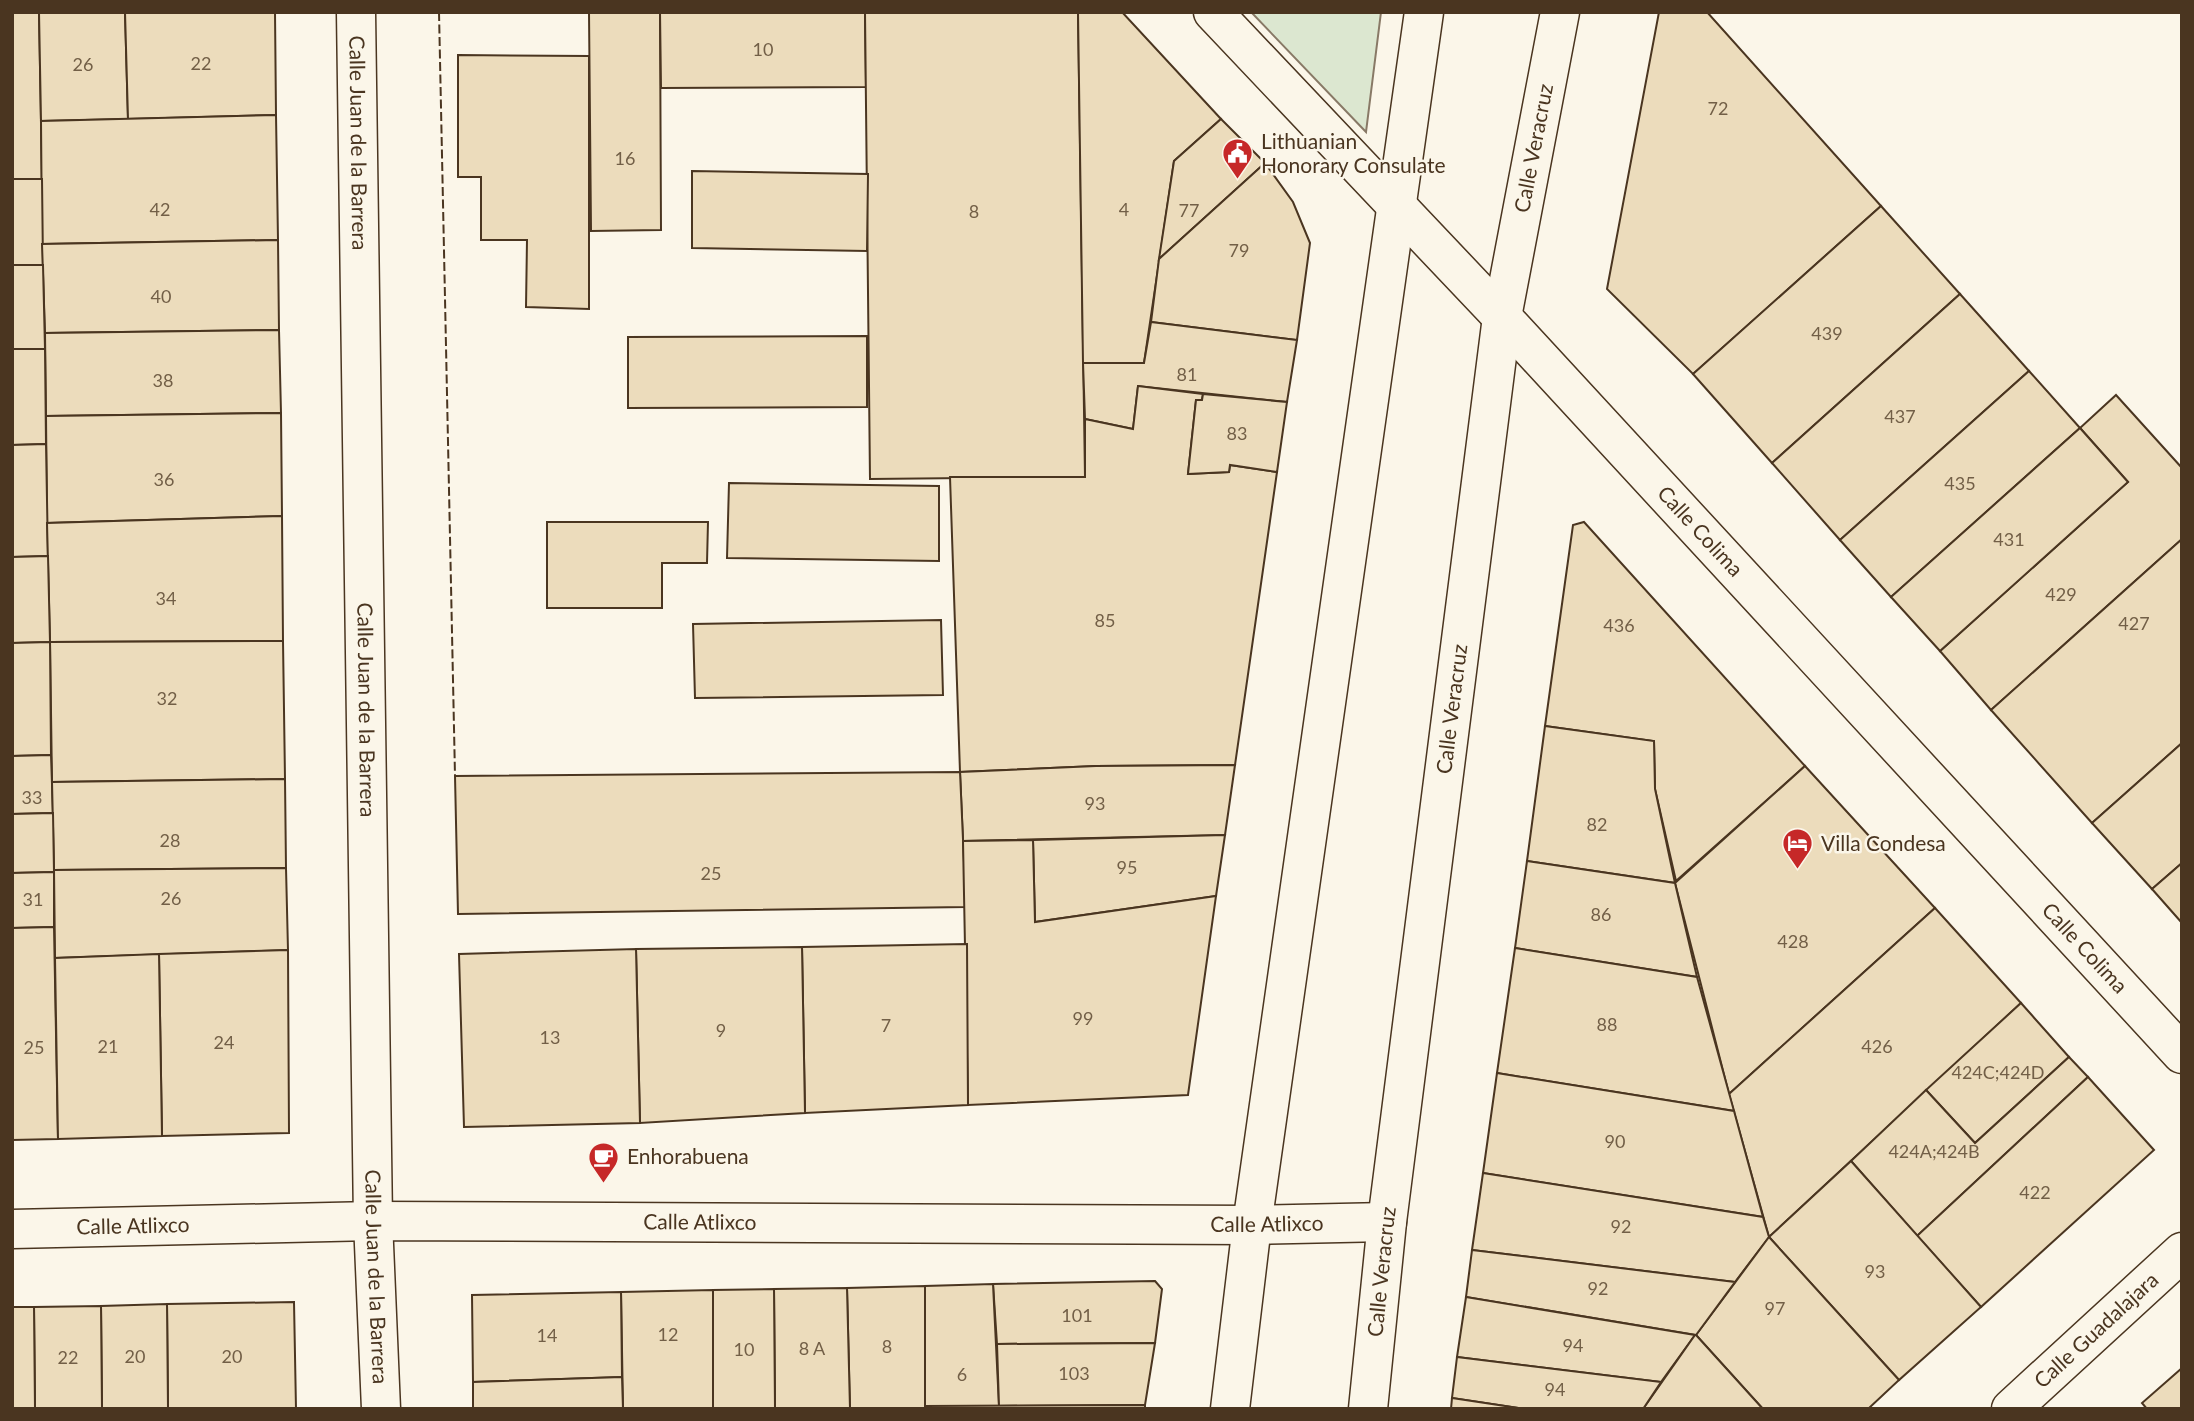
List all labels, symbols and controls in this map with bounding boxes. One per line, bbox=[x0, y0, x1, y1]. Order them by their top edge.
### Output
street label: Calle Juan de la Barrera bbox=[345, 35, 373, 251]
house number: 10 bbox=[753, 38, 773, 60]
house number: 22 bbox=[191, 52, 211, 74]
house number: 26 bbox=[73, 53, 93, 75]
street label: Calle Veracruz bbox=[1508, 81, 1557, 215]
house number: 72 bbox=[1708, 97, 1728, 119]
place label: Lithuanian Honorary Consulate bbox=[1261, 128, 1446, 177]
public building icon: Lithuanian Honorary Consulate bbox=[1221, 137, 1255, 181]
house number: 16 bbox=[615, 147, 635, 169]
house number: 42 bbox=[150, 198, 170, 220]
house number: 4 bbox=[1119, 198, 1129, 220]
house number: 77 bbox=[1179, 199, 1199, 221]
house number: 8 bbox=[969, 200, 979, 222]
house number: 79 bbox=[1229, 239, 1249, 261]
house number: 40 bbox=[151, 285, 171, 307]
house number: 439 bbox=[1811, 322, 1843, 344]
house number: 81 bbox=[1177, 363, 1197, 385]
house number: 38 bbox=[153, 369, 173, 391]
house number: 437 bbox=[1884, 405, 1916, 427]
house number: 83 bbox=[1227, 422, 1247, 444]
house number: 36 bbox=[154, 468, 174, 490]
house number: 435 bbox=[1944, 472, 1976, 494]
street label: Calle Colima bbox=[1653, 480, 1749, 581]
house number: 431 bbox=[1993, 528, 2025, 550]
house number: 429 bbox=[2045, 583, 2077, 605]
house number: 34 bbox=[156, 587, 176, 609]
street label: Calle Juan de la Barrera bbox=[353, 602, 381, 818]
house number: 85 bbox=[1095, 609, 1115, 631]
house number: 427 bbox=[2118, 612, 2150, 634]
house number: 436 bbox=[1603, 614, 1635, 636]
street label: Calle Veracruz bbox=[1430, 642, 1471, 775]
house number: 32 bbox=[157, 687, 177, 709]
house number: 33 bbox=[22, 786, 42, 808]
house number: 93 bbox=[1085, 792, 1105, 814]
house number: 82 bbox=[1587, 813, 1607, 835]
hotel icon: Villa Condesa bbox=[1781, 827, 1815, 871]
house number: 28 bbox=[160, 829, 180, 851]
place label: Villa Condesa bbox=[1821, 830, 1946, 855]
house number: 95 bbox=[1117, 856, 1137, 878]
house number: 25 bbox=[701, 862, 721, 884]
house number: 26 bbox=[161, 887, 181, 909]
house number: 31 bbox=[23, 888, 43, 910]
street label: Calle Colima bbox=[2038, 897, 2133, 998]
house number: 86 bbox=[1591, 903, 1611, 925]
house number: 428 bbox=[1777, 930, 1809, 952]
house number: 99 bbox=[1073, 1007, 1093, 1029]
house number: 88 bbox=[1597, 1013, 1617, 1035]
house number: 7 bbox=[881, 1014, 891, 1036]
house number: 9 bbox=[716, 1019, 726, 1041]
house number: 13 bbox=[540, 1026, 560, 1048]
house number: 24 bbox=[214, 1031, 234, 1053]
house number: 21 bbox=[98, 1035, 118, 1057]
house number: 426 bbox=[1861, 1035, 1893, 1057]
house number: 25 bbox=[24, 1036, 44, 1058]
house number: 424C;424D bbox=[1951, 1061, 2045, 1083]
house number: 90 bbox=[1605, 1130, 1625, 1152]
cafe icon: Enhorabuena bbox=[587, 1140, 621, 1184]
house number: 424A;424B bbox=[1888, 1140, 1980, 1162]
place label: Enhorabuena bbox=[627, 1143, 749, 1168]
street label: Calle Juan de la Barrera bbox=[361, 1169, 394, 1385]
house number: 422 bbox=[2019, 1181, 2051, 1203]
street label: Calle Veracruz bbox=[1361, 1205, 1400, 1338]
street label: Calle Atlixco bbox=[643, 1208, 757, 1234]
street label: Calle Atlixco bbox=[1210, 1209, 1324, 1236]
street label: Calle Atlixco bbox=[76, 1211, 190, 1239]
house number: 92 bbox=[1611, 1215, 1631, 1237]
house number: 93 bbox=[1865, 1260, 1885, 1282]
street label: Calle Guadalajara bbox=[2028, 1266, 2163, 1392]
house number: 92 bbox=[1588, 1277, 1608, 1299]
house number: 97 bbox=[1765, 1297, 1785, 1319]
house number: 101 bbox=[1061, 1304, 1093, 1326]
house number: 12 bbox=[658, 1323, 678, 1345]
house number: 14 bbox=[537, 1324, 557, 1346]
house number: 94 bbox=[1563, 1334, 1583, 1356]
house number: 8 bbox=[882, 1335, 892, 1357]
house number: 8 A bbox=[799, 1337, 826, 1359]
house number: 10 bbox=[734, 1338, 754, 1360]
house number: 20 bbox=[125, 1345, 145, 1367]
house number: 20 bbox=[222, 1345, 242, 1367]
house number: 22 bbox=[58, 1346, 78, 1368]
house number: 103 bbox=[1058, 1362, 1090, 1384]
house number: 6 bbox=[957, 1363, 967, 1385]
house number: 94 bbox=[1545, 1378, 1565, 1400]

